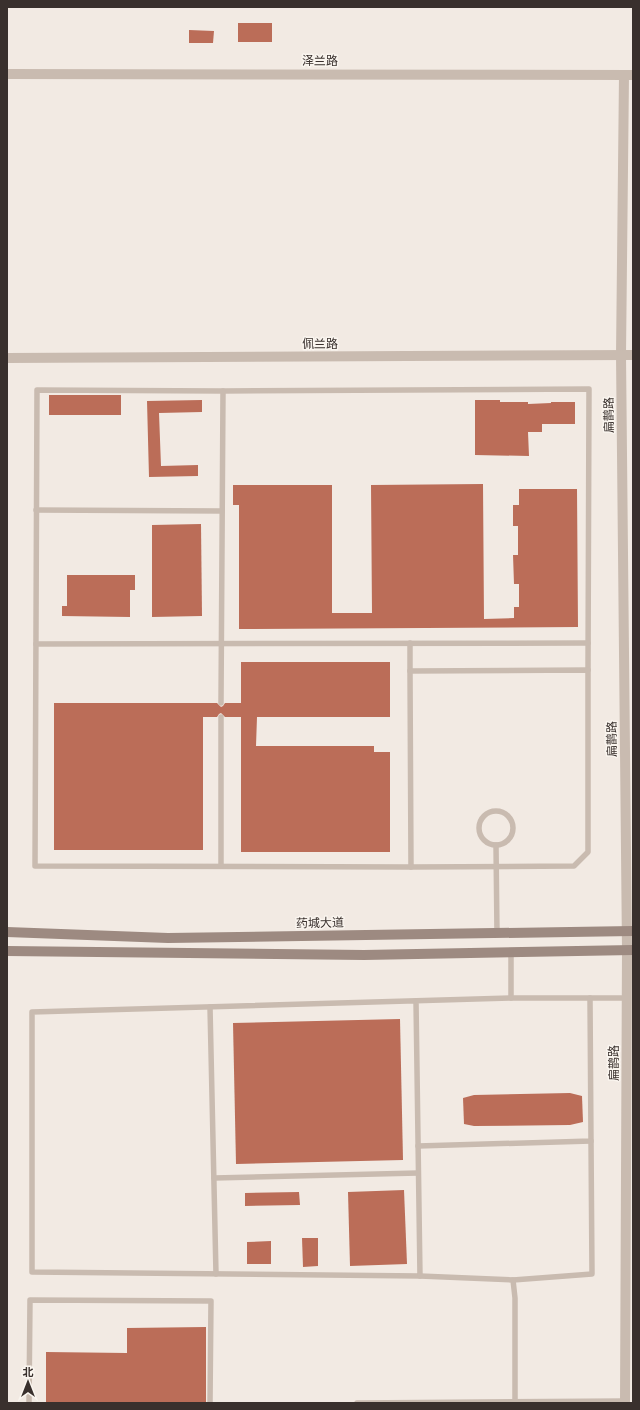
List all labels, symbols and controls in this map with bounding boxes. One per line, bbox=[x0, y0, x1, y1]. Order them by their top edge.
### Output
street label: 泽兰路 bbox=[302, 52, 338, 69]
street label: 佩兰路 bbox=[302, 335, 338, 352]
street label: 扁鹊路 bbox=[600, 397, 617, 433]
street label: 扁鹊路 bbox=[603, 721, 620, 757]
street label: 药城大道 bbox=[296, 914, 344, 931]
street label: 扁鹊路 bbox=[605, 1045, 622, 1081]
north arrow bbox=[8, 1362, 48, 1402]
text: 北 bbox=[23, 1364, 34, 1379]

